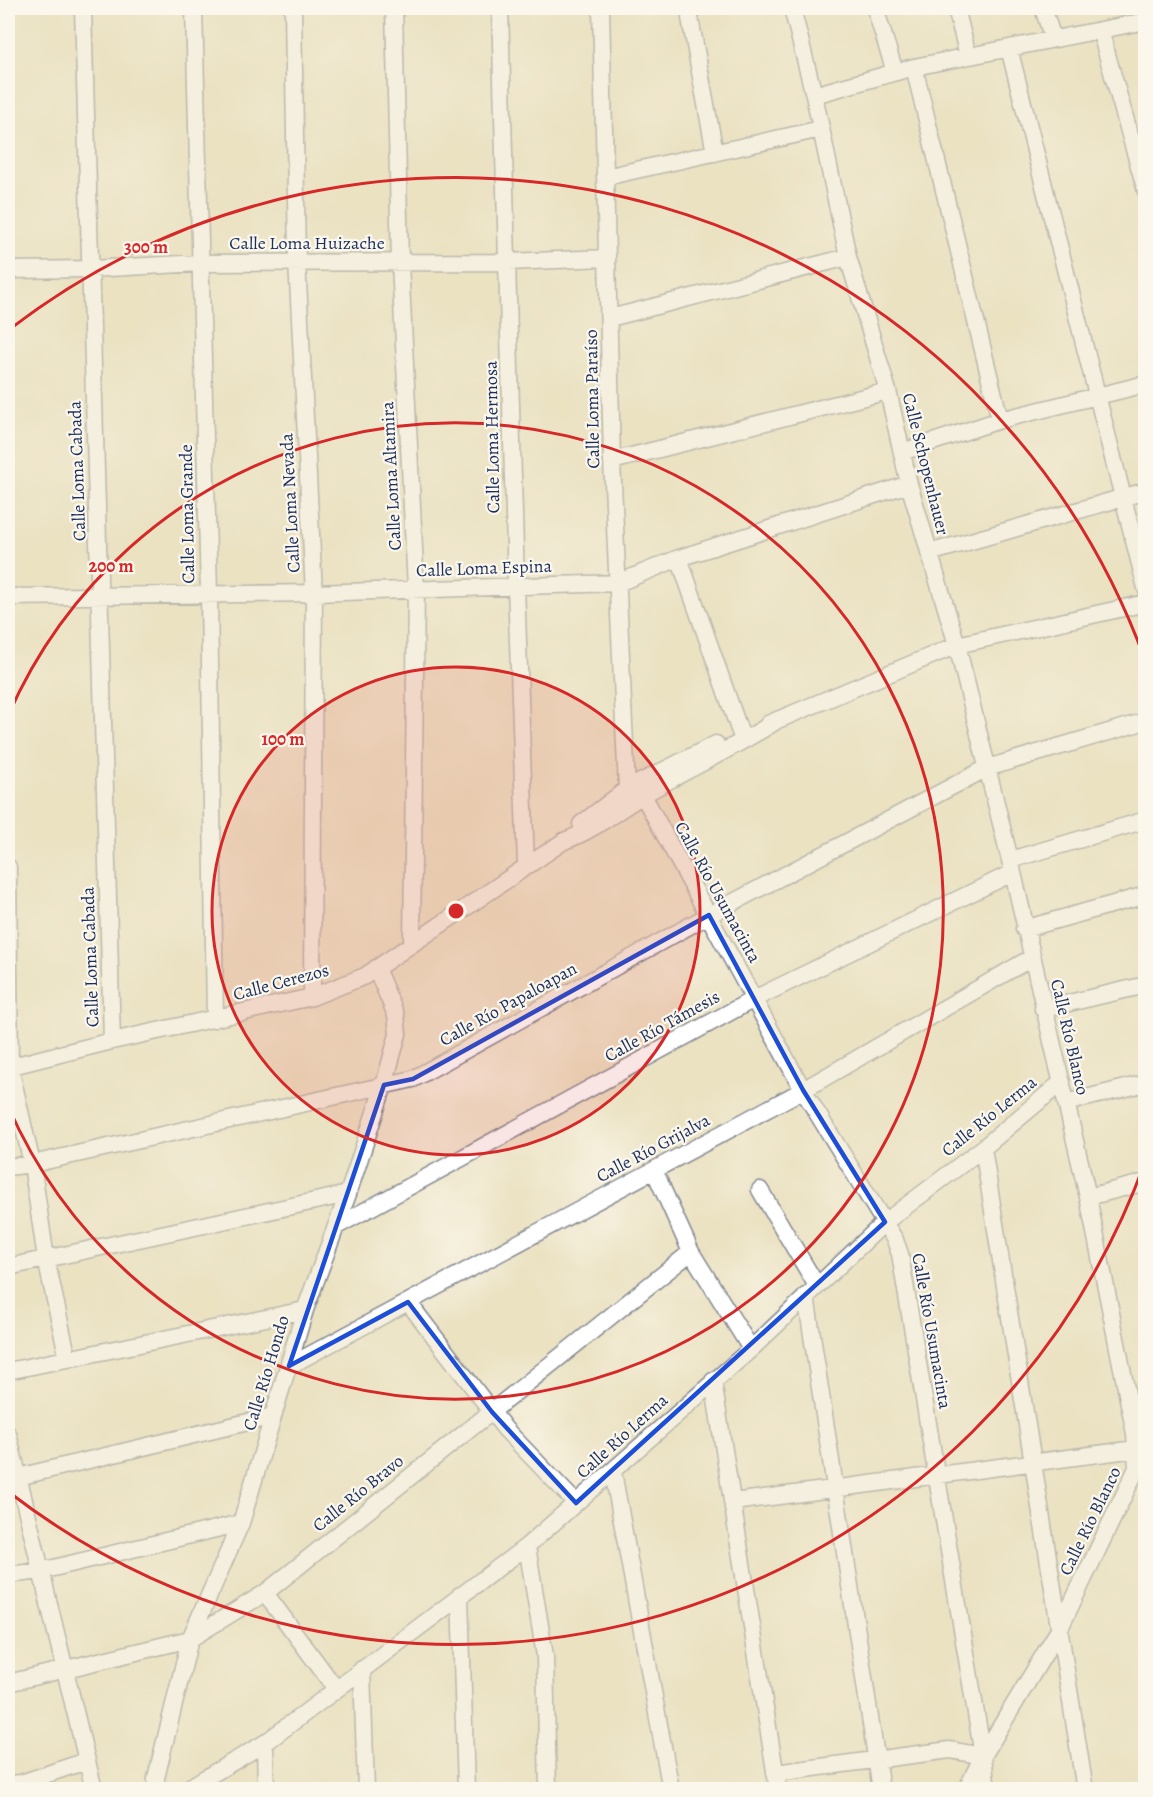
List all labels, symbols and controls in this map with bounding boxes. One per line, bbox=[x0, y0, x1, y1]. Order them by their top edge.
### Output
street label: Calle Loma Huizache bbox=[229, 231, 385, 255]
text: 300 m bbox=[124, 235, 168, 259]
street label: Calle Loma Paraíso bbox=[579, 329, 605, 469]
street label: Calle Loma Hermosa bbox=[479, 360, 505, 514]
street label: Calle Schopenhauer bbox=[897, 390, 955, 538]
street label: Calle Loma Cabada bbox=[63, 400, 91, 542]
street label: Calle Loma Altamira bbox=[375, 400, 407, 551]
street label: Calle Loma Nevada bbox=[274, 432, 306, 573]
street label: Calle Loma Grande bbox=[174, 444, 200, 584]
text: 200 m bbox=[88, 554, 134, 578]
street label: Calle Loma Espina bbox=[416, 554, 553, 582]
text: 100 m bbox=[262, 727, 304, 751]
street label: Calle Río Usumacinta bbox=[669, 817, 767, 967]
street label: Calle Loma Cabada bbox=[76, 886, 104, 1028]
centre of rings bbox=[446, 901, 466, 921]
street label: Calle Río Papaloapan bbox=[435, 956, 581, 1052]
street label: Calle Cerezos bbox=[230, 958, 332, 1006]
street label: Calle Río Blanco bbox=[1045, 977, 1095, 1097]
street label: Calle Río Támesis bbox=[600, 984, 724, 1068]
street label: Calle Río Lerma bbox=[936, 1070, 1042, 1162]
street label: Calle Río Grijalva bbox=[592, 1108, 715, 1188]
street label: Calle Río Usumacinta bbox=[906, 1251, 958, 1411]
street label: Calle Río Hondo bbox=[237, 1312, 295, 1433]
street label: Calle Río Lerma bbox=[571, 1388, 674, 1484]
street label: Calle Río Bravo bbox=[308, 1449, 409, 1537]
street label: Calle Río Blanco bbox=[1053, 1463, 1127, 1579]

